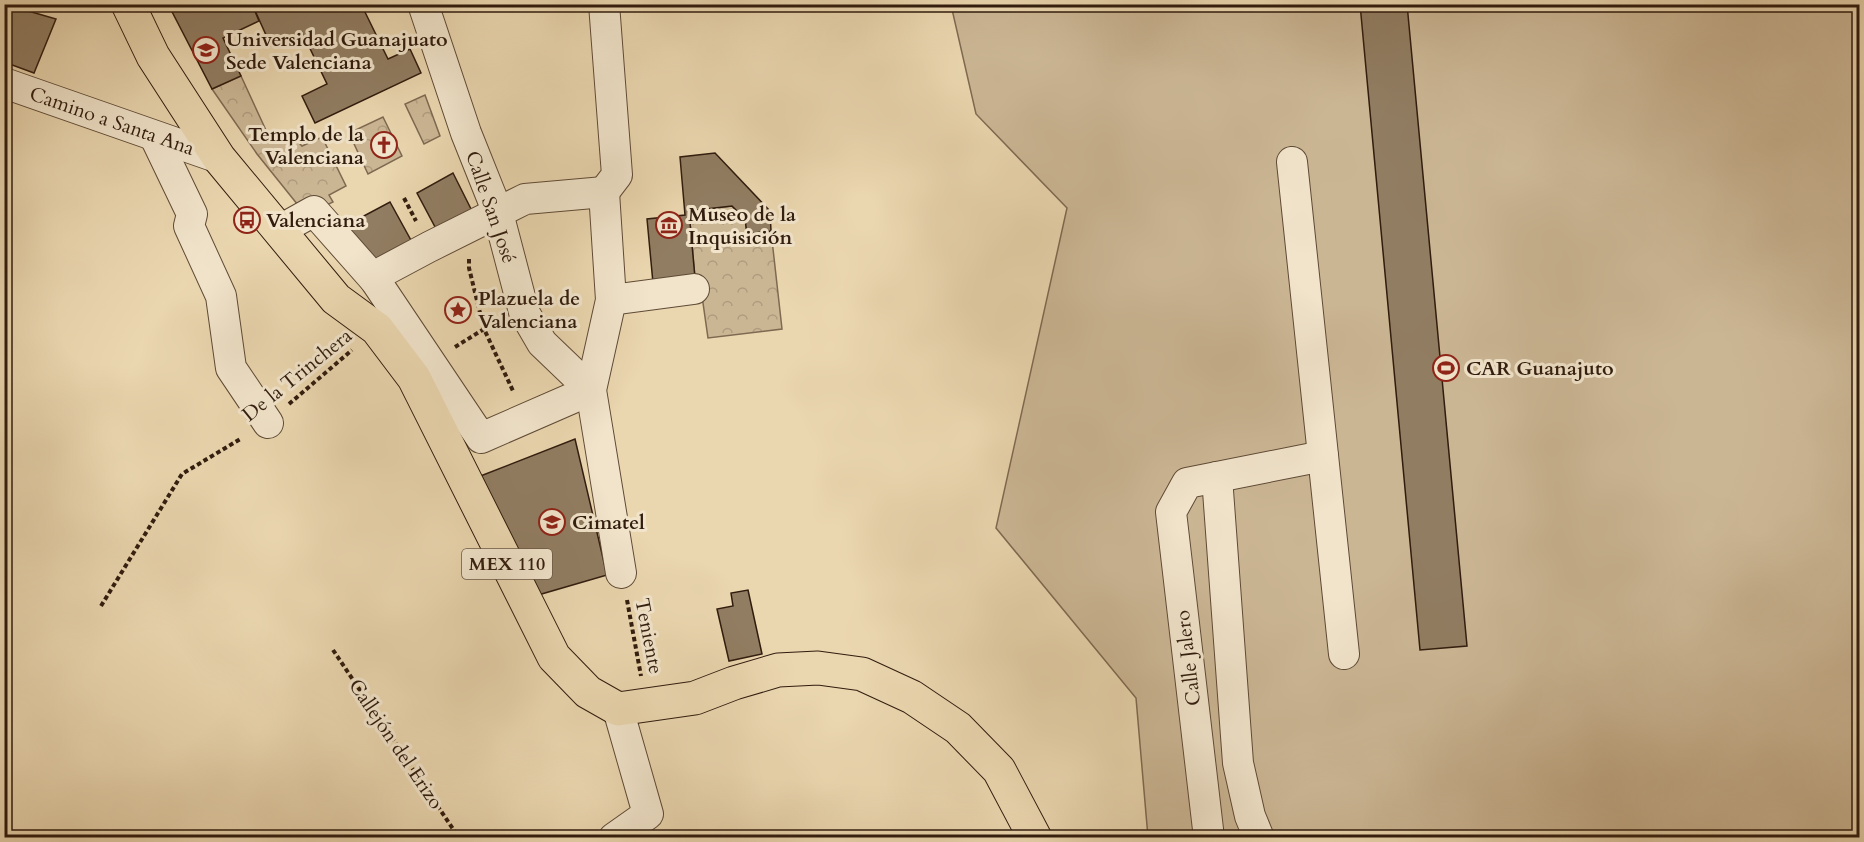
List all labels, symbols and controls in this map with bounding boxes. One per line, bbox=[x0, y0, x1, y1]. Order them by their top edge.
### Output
place label: Universidad Guanajuato Sede Valenciana bbox=[226, 26, 448, 76]
school or university icon: Universidad Guanajuato Sede Valenciana bbox=[191, 35, 221, 65]
street label: Camino a Santa Ana bbox=[26, 80, 198, 162]
place label: Templo de la Valenciana bbox=[248, 121, 364, 171]
church icon: Templo de la Valenciana bbox=[369, 130, 399, 160]
street label: Calle San José bbox=[459, 147, 523, 267]
place label: Museo de la Inquisición bbox=[688, 201, 796, 251]
bus stop icon: Valenciana bbox=[232, 205, 262, 235]
place label: Valenciana bbox=[266, 207, 365, 234]
museum icon: Museo de la Inquisición bbox=[654, 210, 684, 240]
place label: Plazuela de Valenciana bbox=[478, 285, 580, 335]
place icon: Plazuela de Valenciana bbox=[443, 295, 473, 325]
street label: De la Trinchera bbox=[236, 322, 358, 428]
sports icon: CAR Guanajuto bbox=[1431, 353, 1461, 383]
place label: CAR Guanajuto bbox=[1466, 355, 1614, 382]
school or university icon: Cimatel bbox=[537, 507, 567, 537]
place label: Cimatel bbox=[572, 509, 645, 536]
road number: MEX 110 bbox=[462, 549, 552, 579]
street label: Teniente bbox=[628, 596, 670, 676]
street label: Calle Jalero bbox=[1169, 608, 1207, 707]
street label: Callejón del Erizo bbox=[342, 674, 450, 815]

